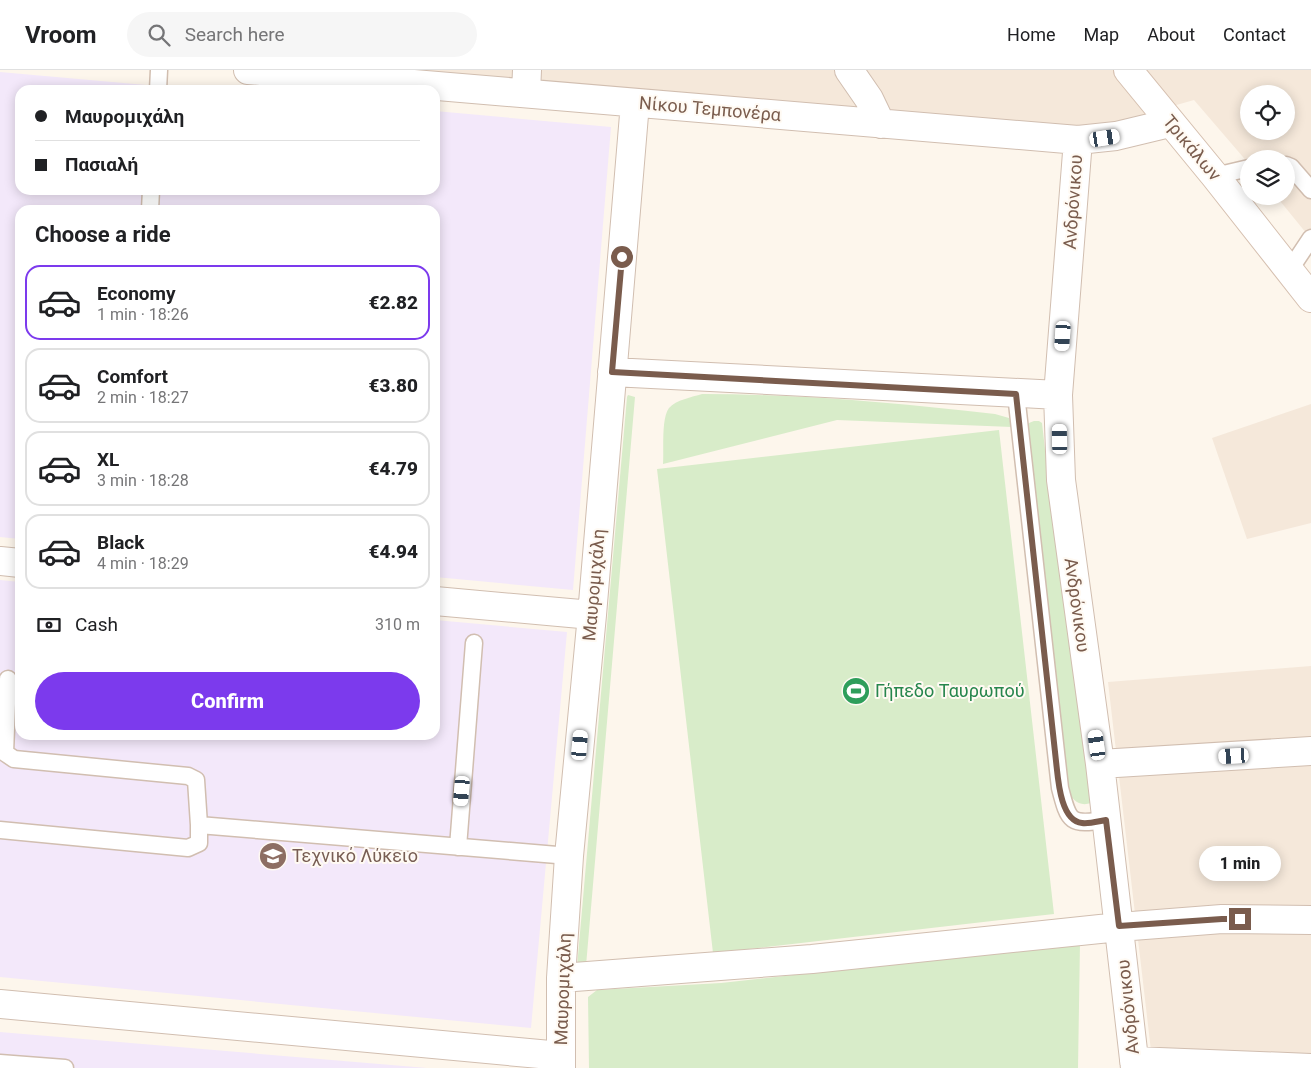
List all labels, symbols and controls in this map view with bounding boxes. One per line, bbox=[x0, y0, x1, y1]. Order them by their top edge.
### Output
search box bbox=[127, 12, 477, 57]
text: Vroom bbox=[25, 21, 97, 49]
icon: search bbox=[145, 21, 173, 49]
text: Search here bbox=[185, 23, 285, 46]
text: Home bbox=[1007, 24, 1056, 45]
text: Map bbox=[1084, 24, 1119, 45]
text: About bbox=[1147, 24, 1195, 45]
text: Contact bbox=[1223, 24, 1286, 45]
map controls bbox=[1240, 85, 1295, 205]
button: locate bbox=[1240, 85, 1295, 140]
street label: Νίκου Τεμπονέρα bbox=[638, 92, 783, 125]
text: Μαυρομιχάλη bbox=[65, 105, 184, 128]
street label: Τρικάλων bbox=[1159, 111, 1226, 185]
car bbox=[1089, 128, 1120, 148]
button: layers bbox=[1240, 150, 1295, 205]
text: Πασιαλή bbox=[65, 153, 138, 176]
street label: Ανδρόνικου bbox=[1059, 154, 1086, 250]
text: Choose a ride bbox=[35, 222, 171, 247]
route start bbox=[611, 246, 633, 268]
icon: car bbox=[37, 280, 82, 325]
text: Economy bbox=[97, 282, 176, 305]
text: €2.82 bbox=[369, 291, 418, 314]
text: 1 min · 18:26 bbox=[97, 305, 189, 324]
car bbox=[1054, 321, 1071, 351]
icon: car bbox=[37, 363, 82, 408]
text: Comfort bbox=[97, 365, 168, 388]
text: €3.80 bbox=[369, 374, 418, 397]
text: 2 min · 18:27 bbox=[97, 388, 189, 407]
car bbox=[1052, 424, 1067, 454]
icon: car bbox=[37, 446, 82, 491]
text: XL bbox=[97, 448, 119, 471]
text: €4.79 bbox=[369, 457, 418, 480]
text: 3 min · 18:28 bbox=[97, 471, 189, 490]
street label: Μαυρομιχάλη bbox=[578, 528, 609, 642]
icon: car bbox=[37, 529, 82, 574]
text: Black bbox=[97, 531, 144, 554]
text: €4.94 bbox=[369, 540, 418, 563]
text: 4 min · 18:29 bbox=[97, 554, 189, 573]
street label: Ανδρόνικου bbox=[1060, 556, 1095, 653]
icon: cash bbox=[35, 611, 63, 639]
text: Cash bbox=[75, 613, 118, 636]
text: 310 m bbox=[375, 615, 420, 634]
button: Confirm bbox=[35, 672, 420, 730]
sports icon: Γήπεδο Ταυρωπού bbox=[841, 676, 871, 706]
place label: Γήπεδο Ταυρωπού bbox=[875, 680, 1025, 701]
car bbox=[571, 729, 588, 761]
car bbox=[1087, 729, 1106, 761]
car bbox=[1218, 748, 1249, 764]
car bbox=[453, 775, 470, 807]
school or university icon: Τεχνικό Λύκειο bbox=[258, 841, 288, 871]
place label: Τεχνικό Λύκειο bbox=[292, 845, 418, 866]
callout: 1 min bbox=[1199, 846, 1281, 882]
text: 1 min bbox=[1220, 854, 1260, 873]
route end bbox=[1229, 908, 1251, 930]
street label: Μαυρομιχάλη bbox=[550, 932, 575, 1046]
street label: Ανδρόνικου bbox=[1112, 959, 1143, 1055]

